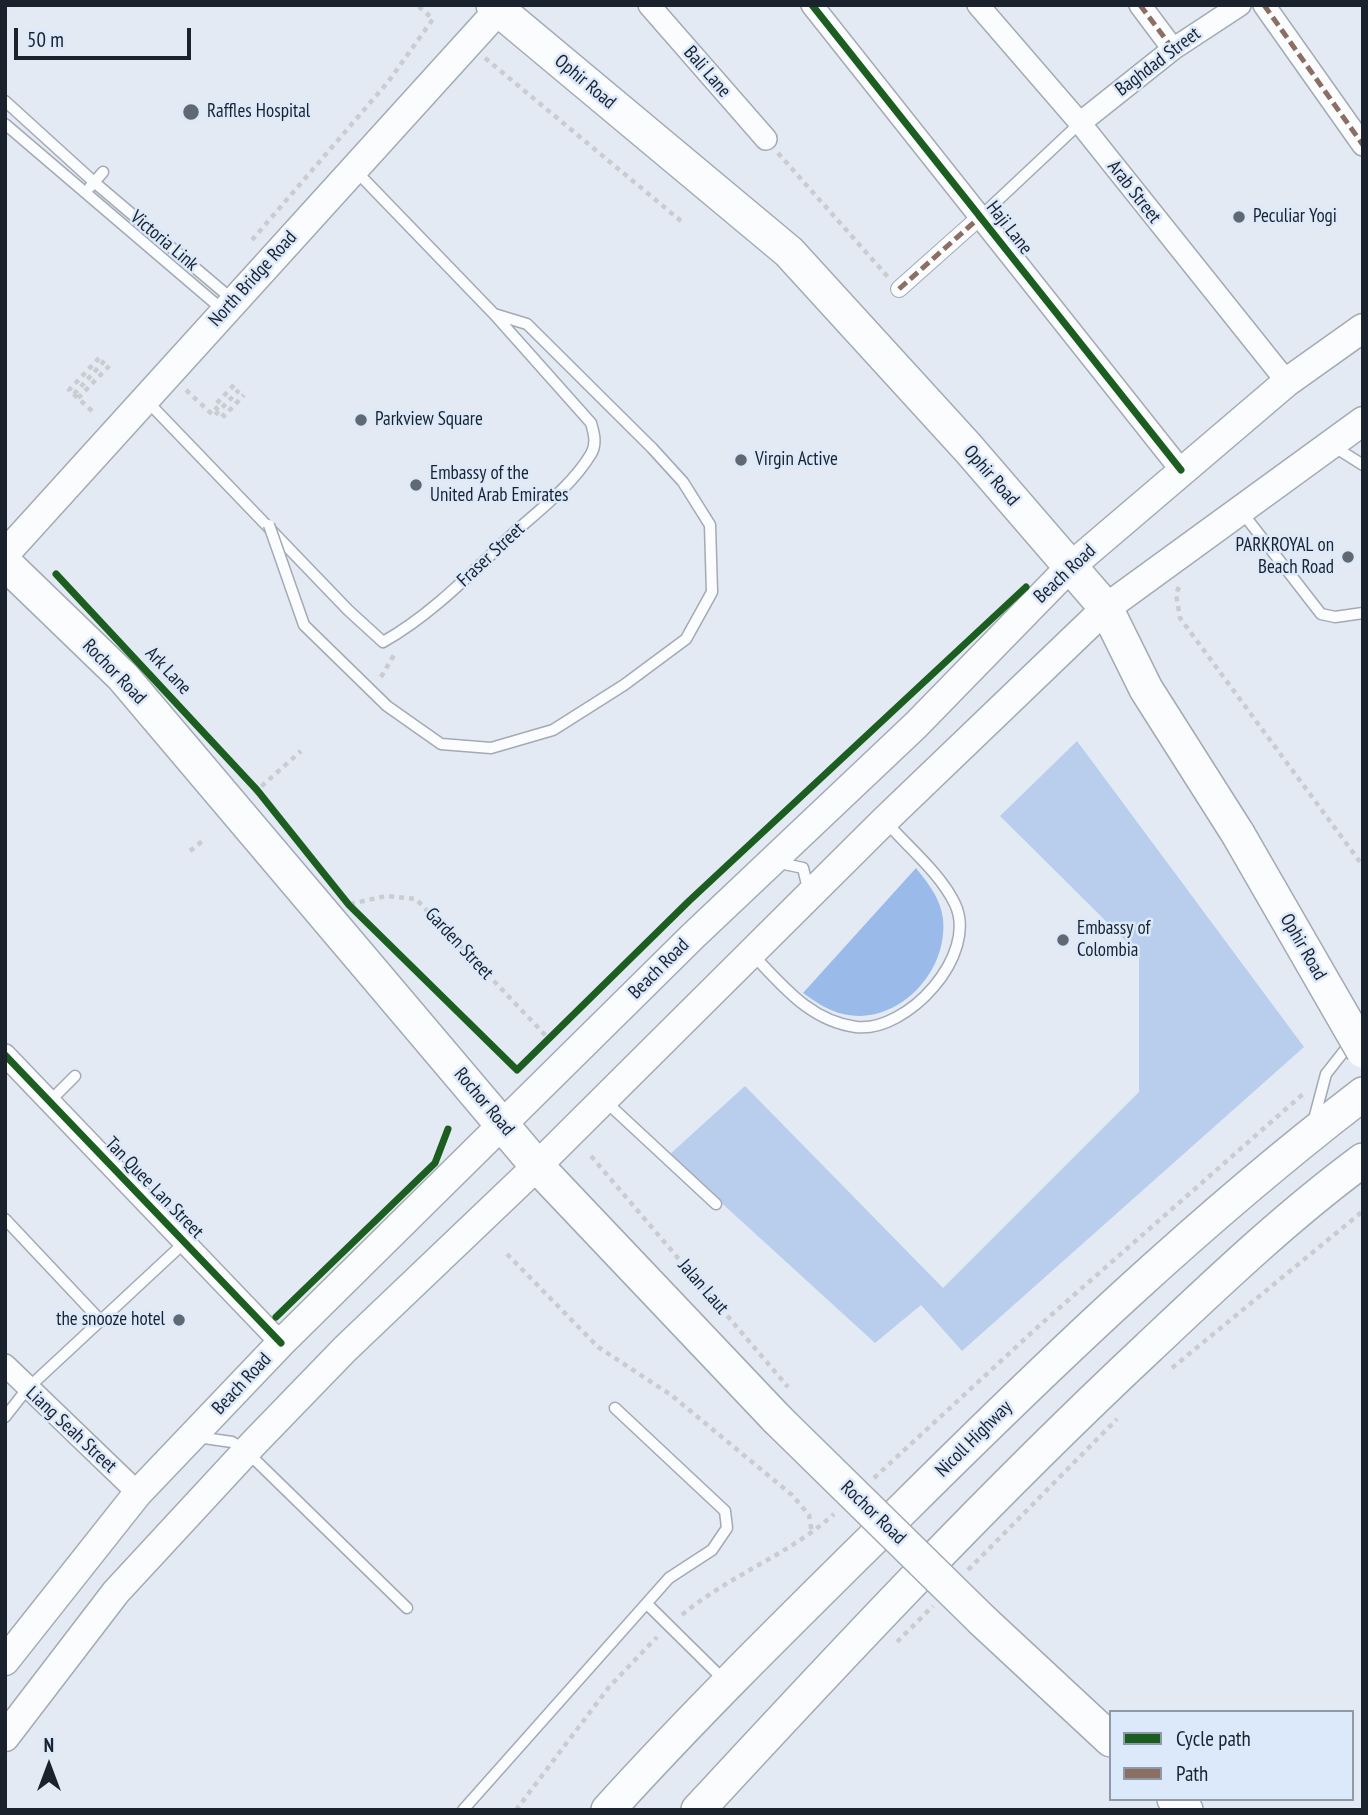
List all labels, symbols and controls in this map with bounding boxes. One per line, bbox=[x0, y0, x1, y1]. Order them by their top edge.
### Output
scale bar bbox=[18, 14, 194, 58]
street label: Baghdad Street bbox=[1111, 23, 1205, 101]
text: 50 m bbox=[27, 26, 64, 53]
street label: Bali Lane bbox=[679, 42, 735, 102]
street label: Ophir Road bbox=[550, 50, 620, 114]
place label: Raffles Hospital bbox=[207, 101, 310, 123]
marker: Raffles Hospital bbox=[181, 102, 201, 122]
street label: Arab Street bbox=[1102, 156, 1166, 228]
street label: Haji Lane bbox=[981, 197, 1037, 259]
street label: Victoria Link bbox=[125, 206, 203, 276]
place label: Peculiar Yogi bbox=[1253, 206, 1337, 228]
marker: Peculiar Yogi bbox=[1231, 209, 1247, 225]
street label: North Bridge Road bbox=[204, 227, 302, 331]
place label: Parkview Square bbox=[375, 409, 483, 431]
marker: Parkview Square bbox=[353, 412, 369, 428]
street label: Ophir Road bbox=[959, 441, 1023, 511]
place label: Virgin Active bbox=[755, 449, 838, 471]
marker: Virgin Active bbox=[733, 452, 749, 468]
place label: Embassy of the United Arab Emirates bbox=[430, 463, 568, 507]
marker: Embassy of the United Arab Emirates bbox=[408, 477, 424, 493]
street label: Fraser Street bbox=[453, 518, 529, 592]
place label: PARKROYAL on Beach Road bbox=[1236, 535, 1334, 579]
street label: Beach Road bbox=[1029, 540, 1101, 608]
marker: PARKROYAL on Beach Road bbox=[1340, 549, 1356, 565]
street label: Rochor Road bbox=[77, 635, 151, 709]
street label: Ark Lane bbox=[140, 642, 196, 700]
street label: Garden Street bbox=[420, 903, 498, 985]
street label: Ophir Road bbox=[1275, 910, 1331, 984]
place label: Embassy of Colombia bbox=[1077, 918, 1150, 962]
marker: Embassy of Colombia bbox=[1055, 932, 1071, 948]
street label: Beach Road bbox=[624, 934, 694, 1004]
street label: Rochor Road bbox=[449, 1063, 519, 1141]
street label: Tan Quee Lan Street bbox=[100, 1133, 208, 1243]
street label: Jalan Laut bbox=[673, 1255, 733, 1319]
place label: the snooze hotel bbox=[56, 1309, 165, 1331]
marker: the snooze hotel bbox=[171, 1312, 187, 1328]
street label: Beach Road bbox=[208, 1348, 276, 1420]
street label: Liang Seah Street bbox=[21, 1382, 121, 1478]
street label: Nicoll Highway bbox=[931, 1396, 1017, 1482]
street label: Rochor Road bbox=[836, 1476, 910, 1550]
legend bbox=[1109, 1710, 1354, 1801]
text: Cycle path bbox=[1176, 1725, 1251, 1752]
north arrow bbox=[14, 1731, 84, 1801]
text: N bbox=[44, 1733, 54, 1757]
text: Path bbox=[1176, 1760, 1208, 1787]

